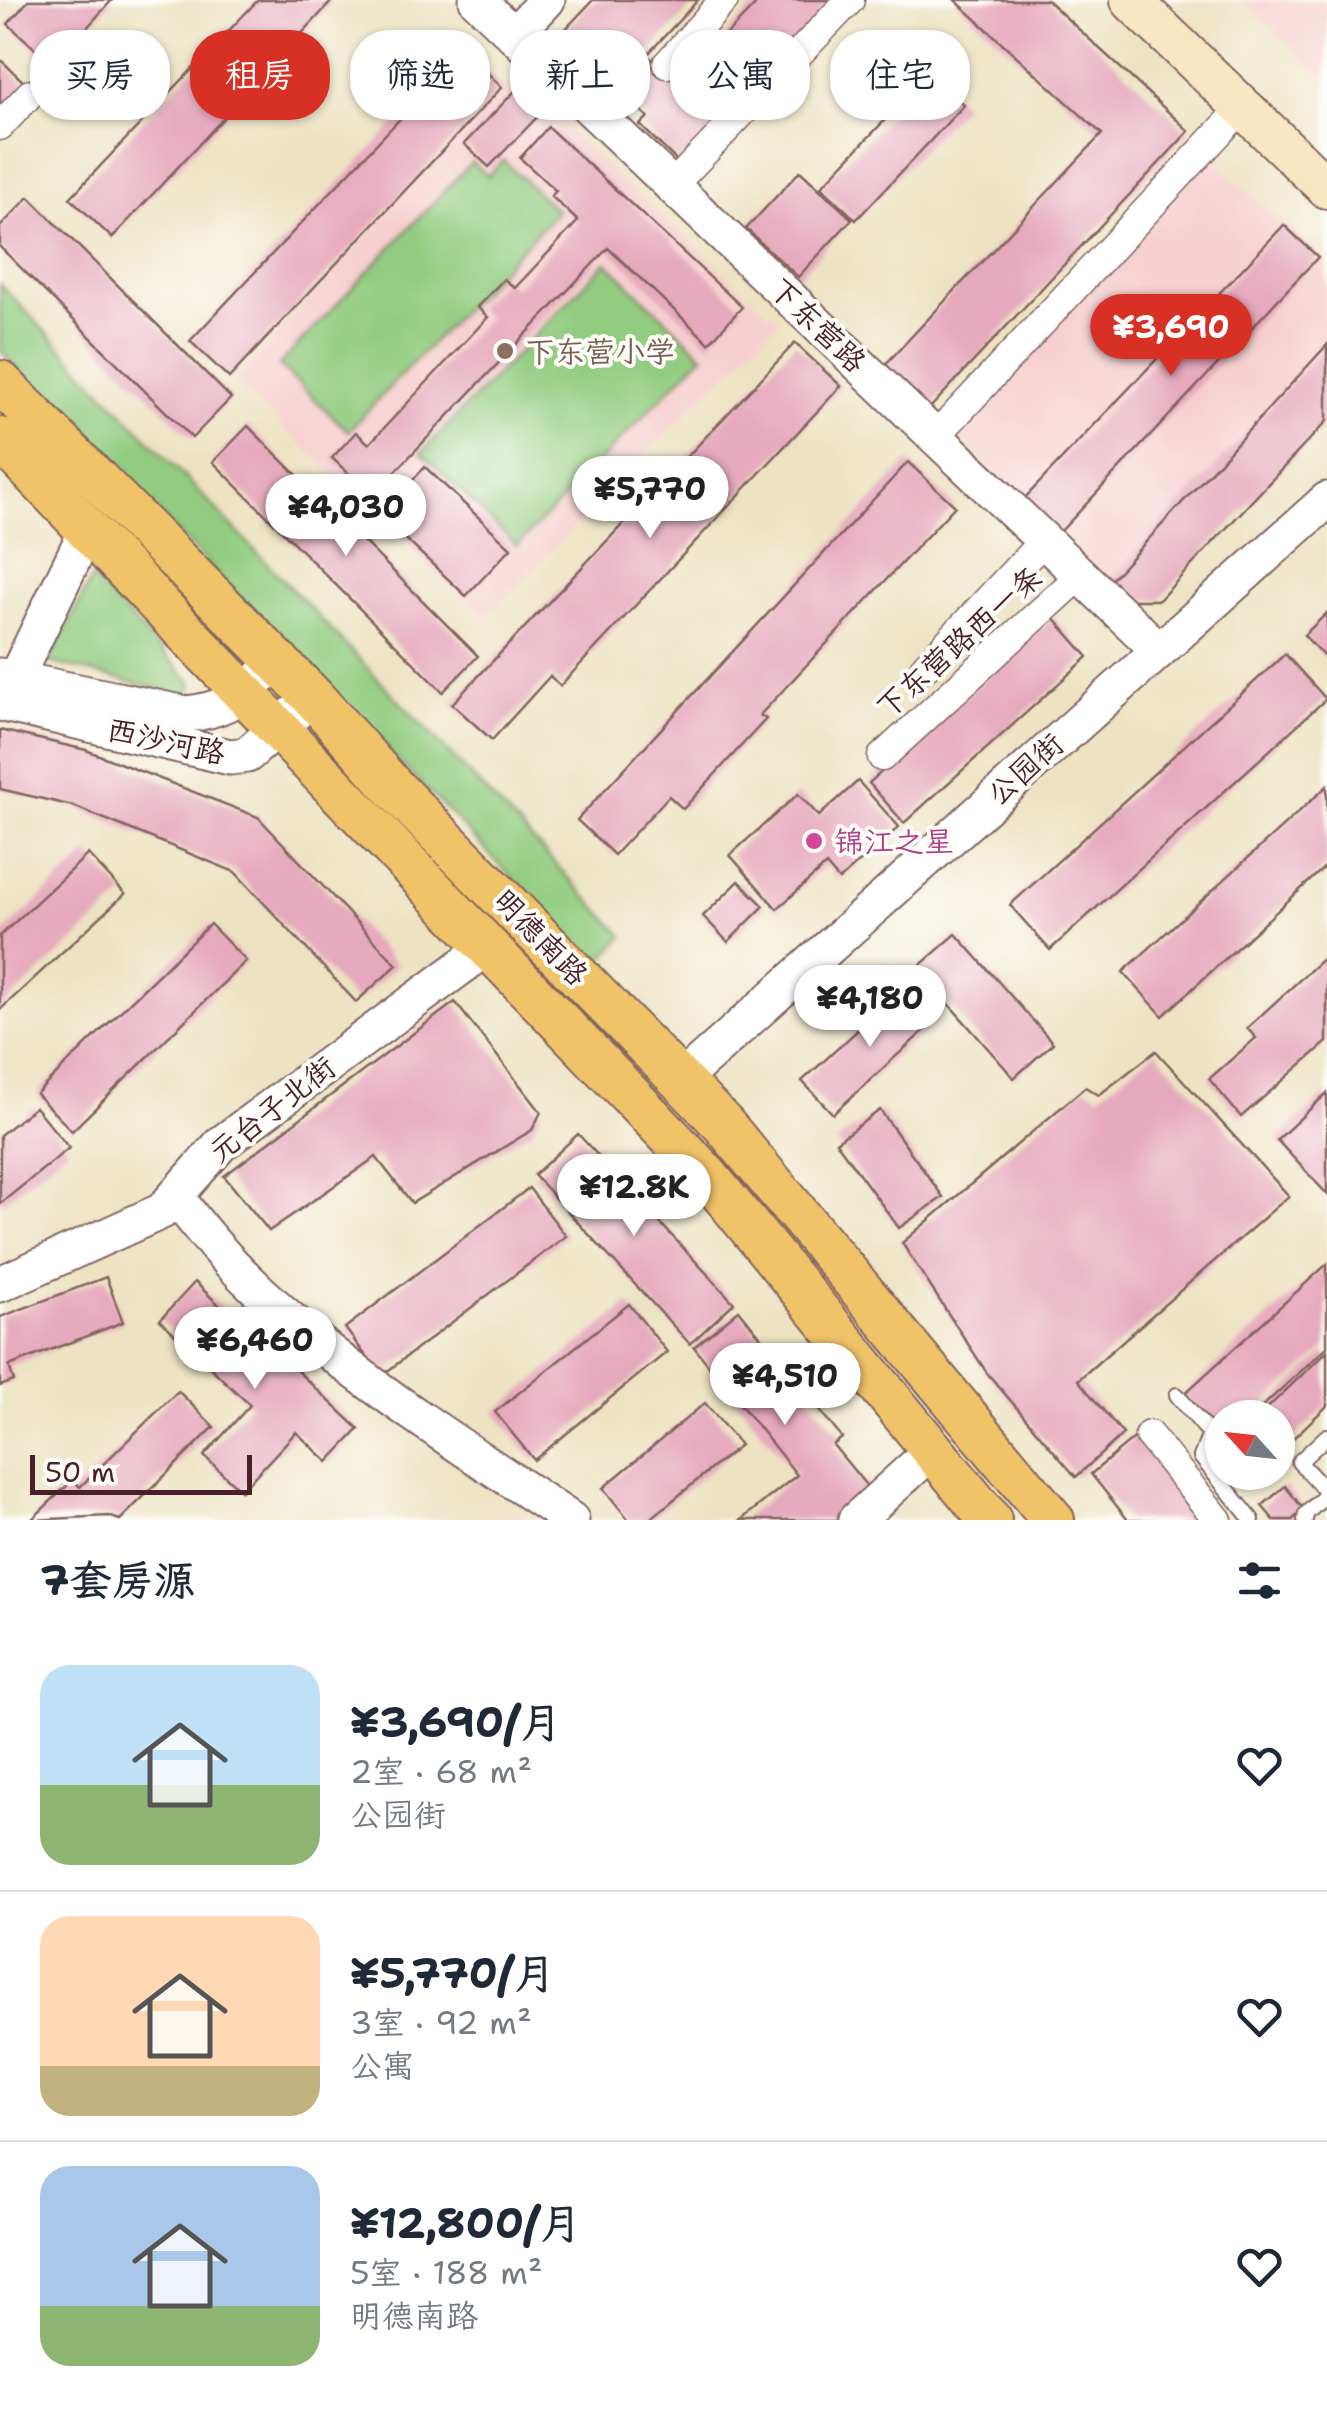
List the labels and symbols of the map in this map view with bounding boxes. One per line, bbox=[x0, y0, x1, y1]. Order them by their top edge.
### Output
street label: 下东营路 bbox=[761, 269, 875, 381]
pin: ¥3,690 bbox=[1090, 294, 1252, 379]
place label: 下东营小学 bbox=[525, 331, 675, 372]
marker: 下东营小学 bbox=[494, 340, 516, 362]
pin: ¥5,770 bbox=[569, 456, 731, 541]
pin: ¥4,030 bbox=[265, 474, 427, 559]
street label: 下东营路西一条 bbox=[867, 557, 1051, 727]
street label: 西沙河路 bbox=[103, 708, 229, 774]
street label: 公园街 bbox=[978, 724, 1072, 814]
place label: 锦江之星 bbox=[834, 821, 954, 862]
marker: 锦江之星 bbox=[803, 830, 825, 852]
street label: 明德南路 bbox=[485, 880, 597, 994]
pin: ¥4,180 bbox=[789, 965, 951, 1050]
street label: 元台子北街 bbox=[200, 1047, 344, 1171]
pin: ¥12.8K bbox=[553, 1154, 715, 1239]
pin: ¥6,460 bbox=[174, 1307, 336, 1392]
pin: ¥4,510 bbox=[704, 1343, 866, 1428]
north arrow bbox=[1205, 1400, 1295, 1490]
scale bar bbox=[30, 1450, 252, 1494]

